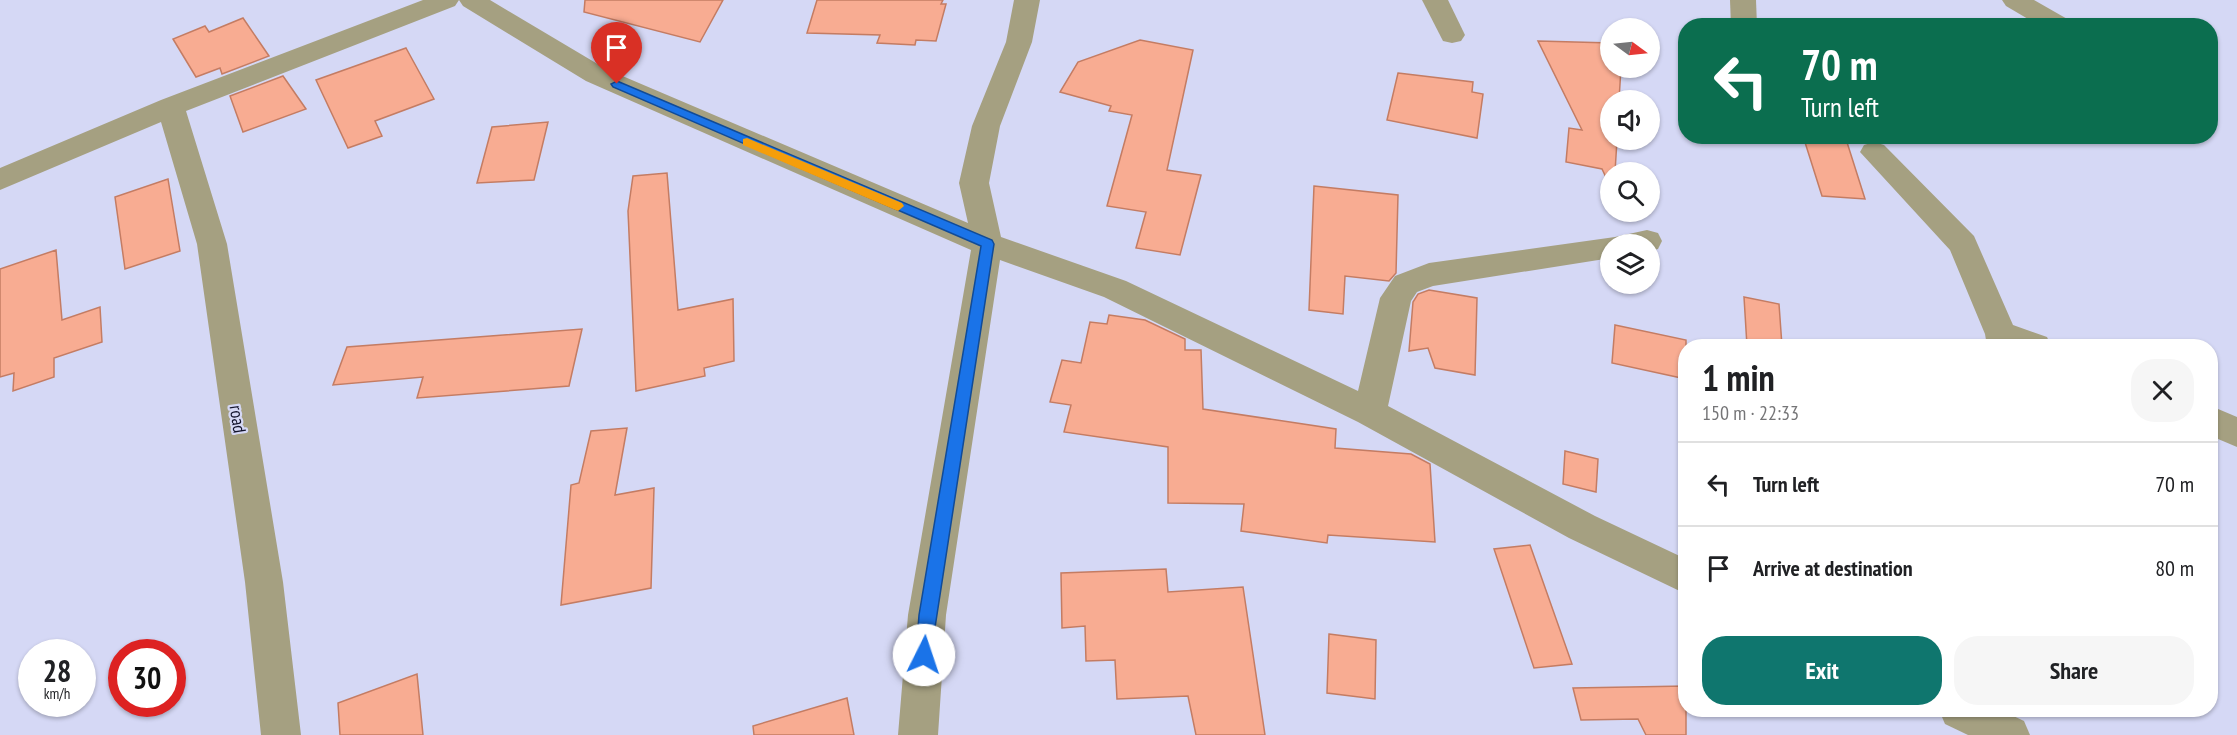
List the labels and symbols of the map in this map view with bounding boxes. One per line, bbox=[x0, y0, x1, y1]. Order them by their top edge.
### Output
north arrow bbox=[1600, 18, 1660, 78]
pin bbox=[591, 22, 642, 84]
street label: road bbox=[224, 404, 252, 434]
position arrow bbox=[892, 623, 956, 687]
speed limit sign: 30 bbox=[108, 639, 186, 717]

